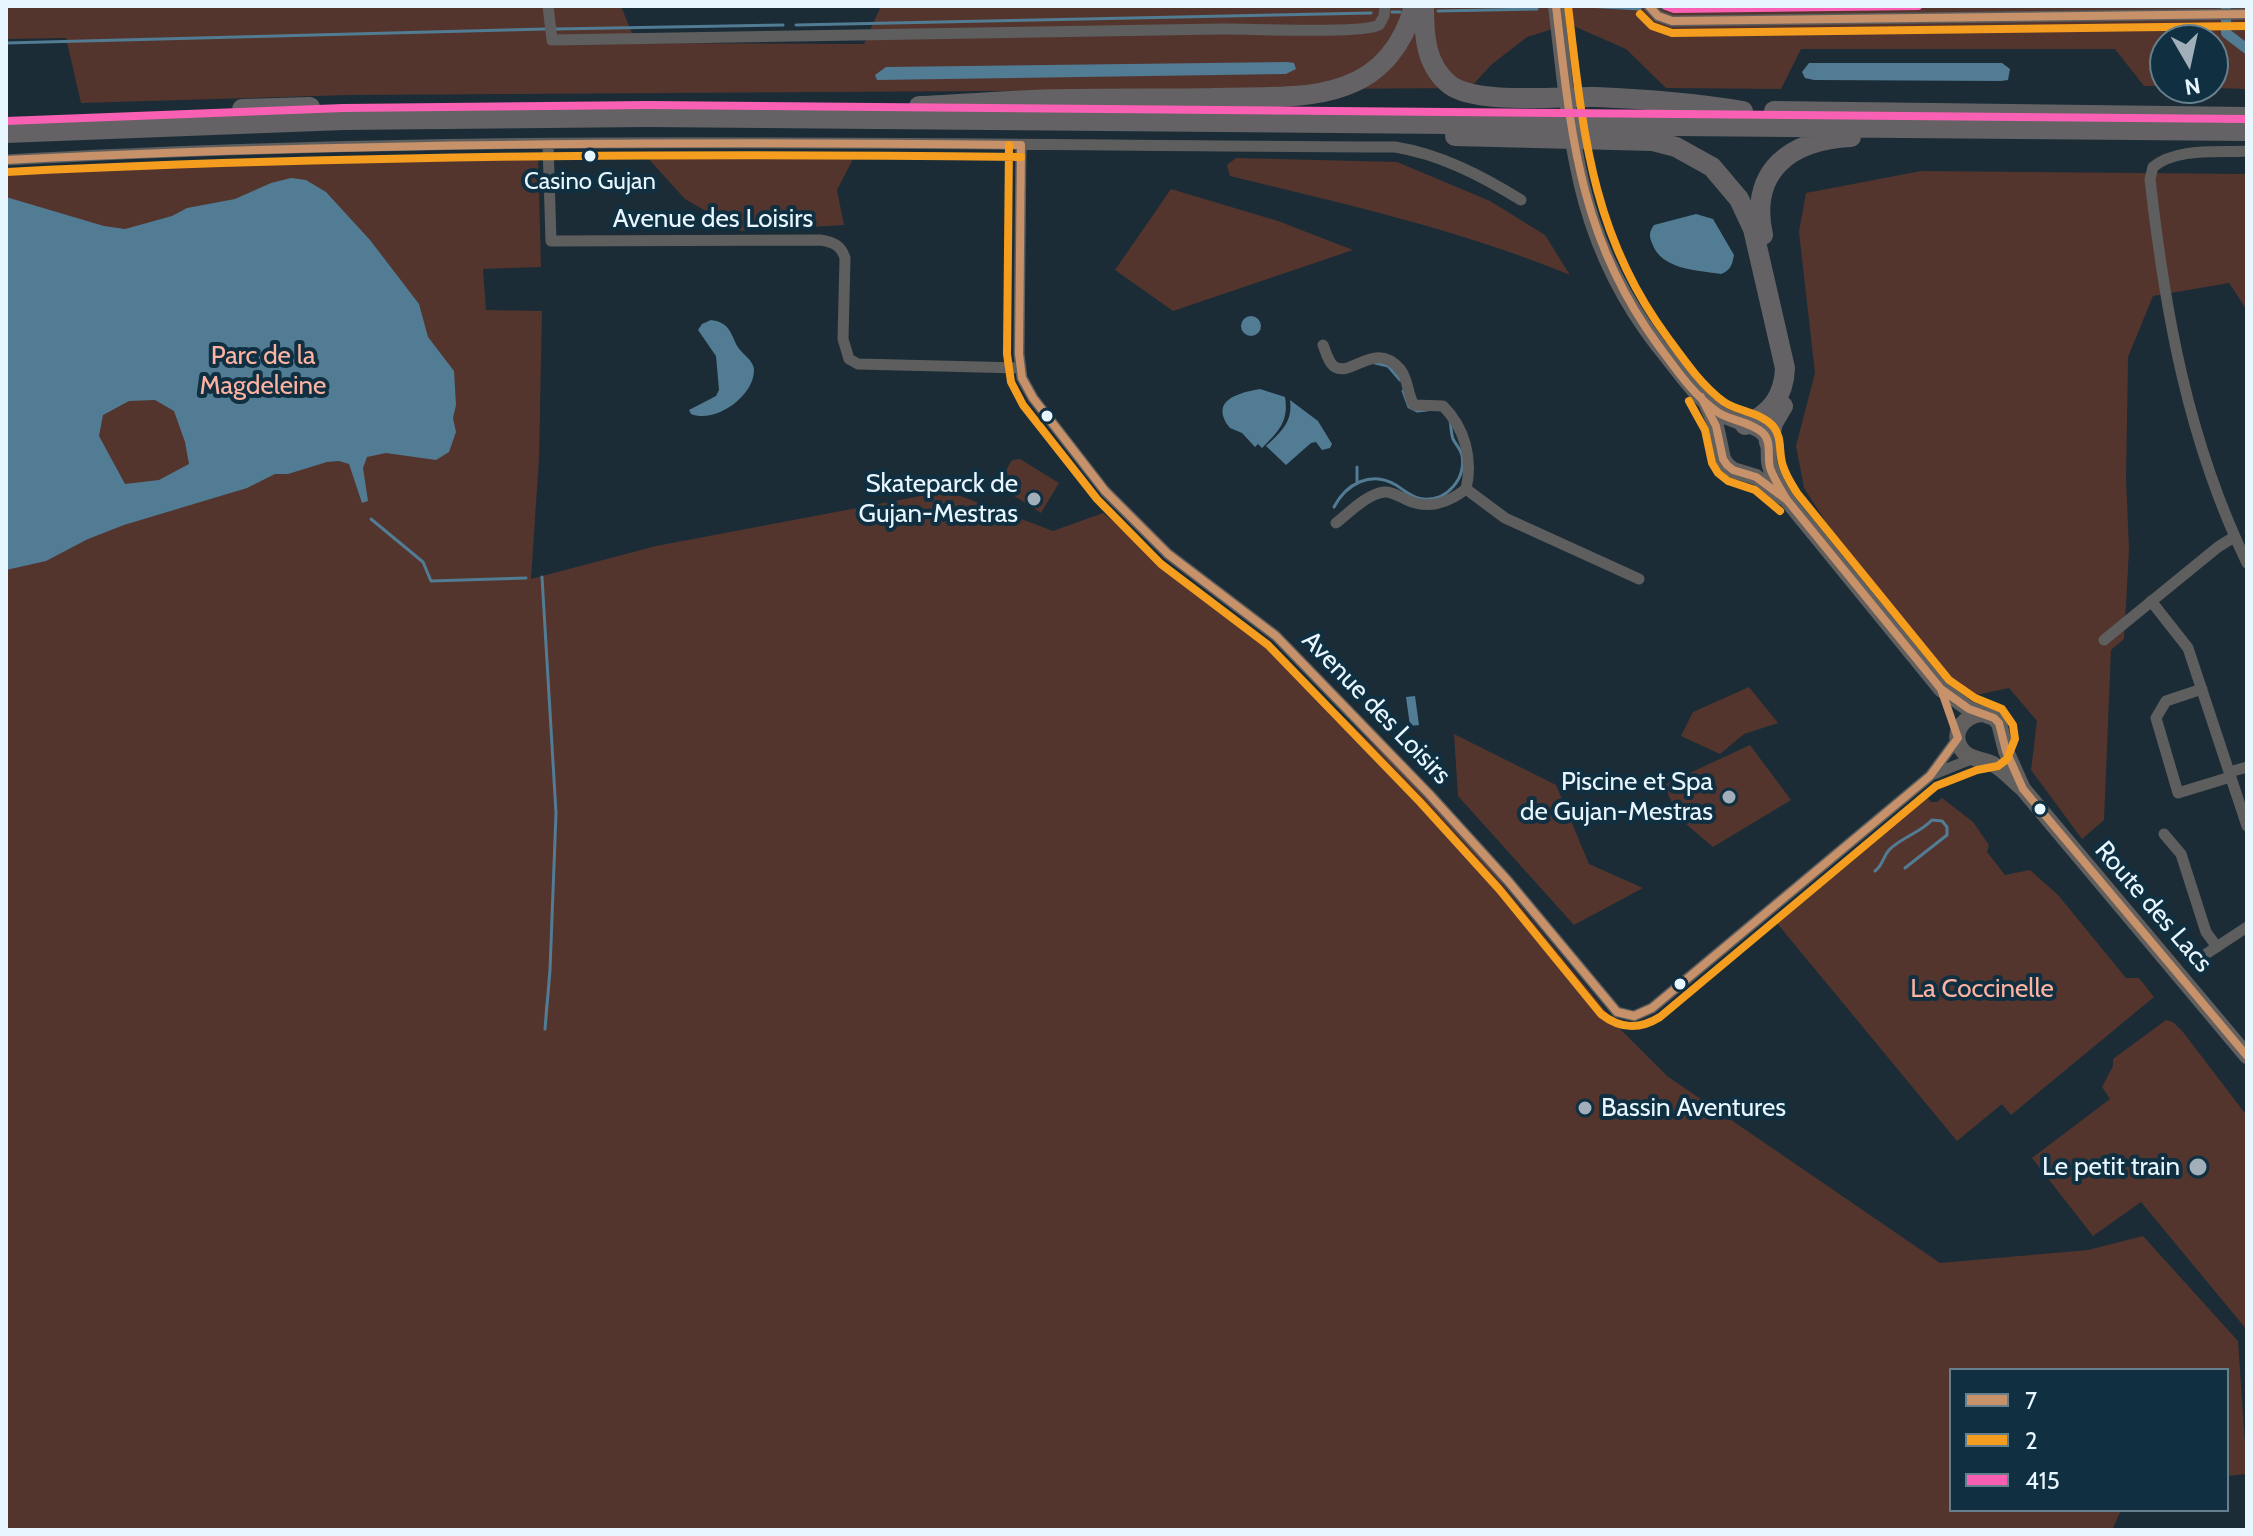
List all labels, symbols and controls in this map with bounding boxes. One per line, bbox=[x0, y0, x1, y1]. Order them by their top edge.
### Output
north arrow bbox=[2149, 24, 2229, 104]
text: N bbox=[2183, 72, 2202, 101]
marker: Casino Gujan bbox=[582, 148, 598, 164]
place label: Casino Gujan bbox=[524, 168, 656, 196]
street label: Avenue des Loisirs bbox=[613, 203, 813, 235]
park label: Parc de la Magdeleine bbox=[200, 340, 326, 402]
unlabelled marker bbox=[1039, 408, 1055, 424]
place label: Skateparck de Gujan-Mestras bbox=[859, 468, 1018, 530]
marker: Skateparck de Gujan-Mestras bbox=[1025, 490, 1043, 508]
street label: Avenue des Loisirs bbox=[1295, 625, 1457, 791]
place label: Piscine et Spa de Gujan-Mestras bbox=[1520, 766, 1713, 828]
marker: Piscine et Spa de Gujan-Mestras bbox=[1720, 788, 1738, 806]
unlabelled marker bbox=[2032, 801, 2048, 817]
street label: Route des Lacs bbox=[2088, 835, 2218, 979]
park label: La Coccinelle bbox=[1910, 973, 2054, 1005]
unlabelled marker bbox=[1672, 976, 1688, 992]
place label: Bassin Aventures bbox=[1601, 1092, 1786, 1124]
marker: Bassin Aventures bbox=[1576, 1099, 1594, 1117]
place label: Le petit train bbox=[2042, 1151, 2180, 1183]
marker: Le petit train bbox=[2187, 1156, 2209, 1178]
legend bbox=[1949, 1368, 2229, 1512]
text: 7 bbox=[2025, 1386, 2037, 1415]
text: 2 bbox=[2025, 1426, 2038, 1455]
text: 415 bbox=[2025, 1466, 2060, 1495]

